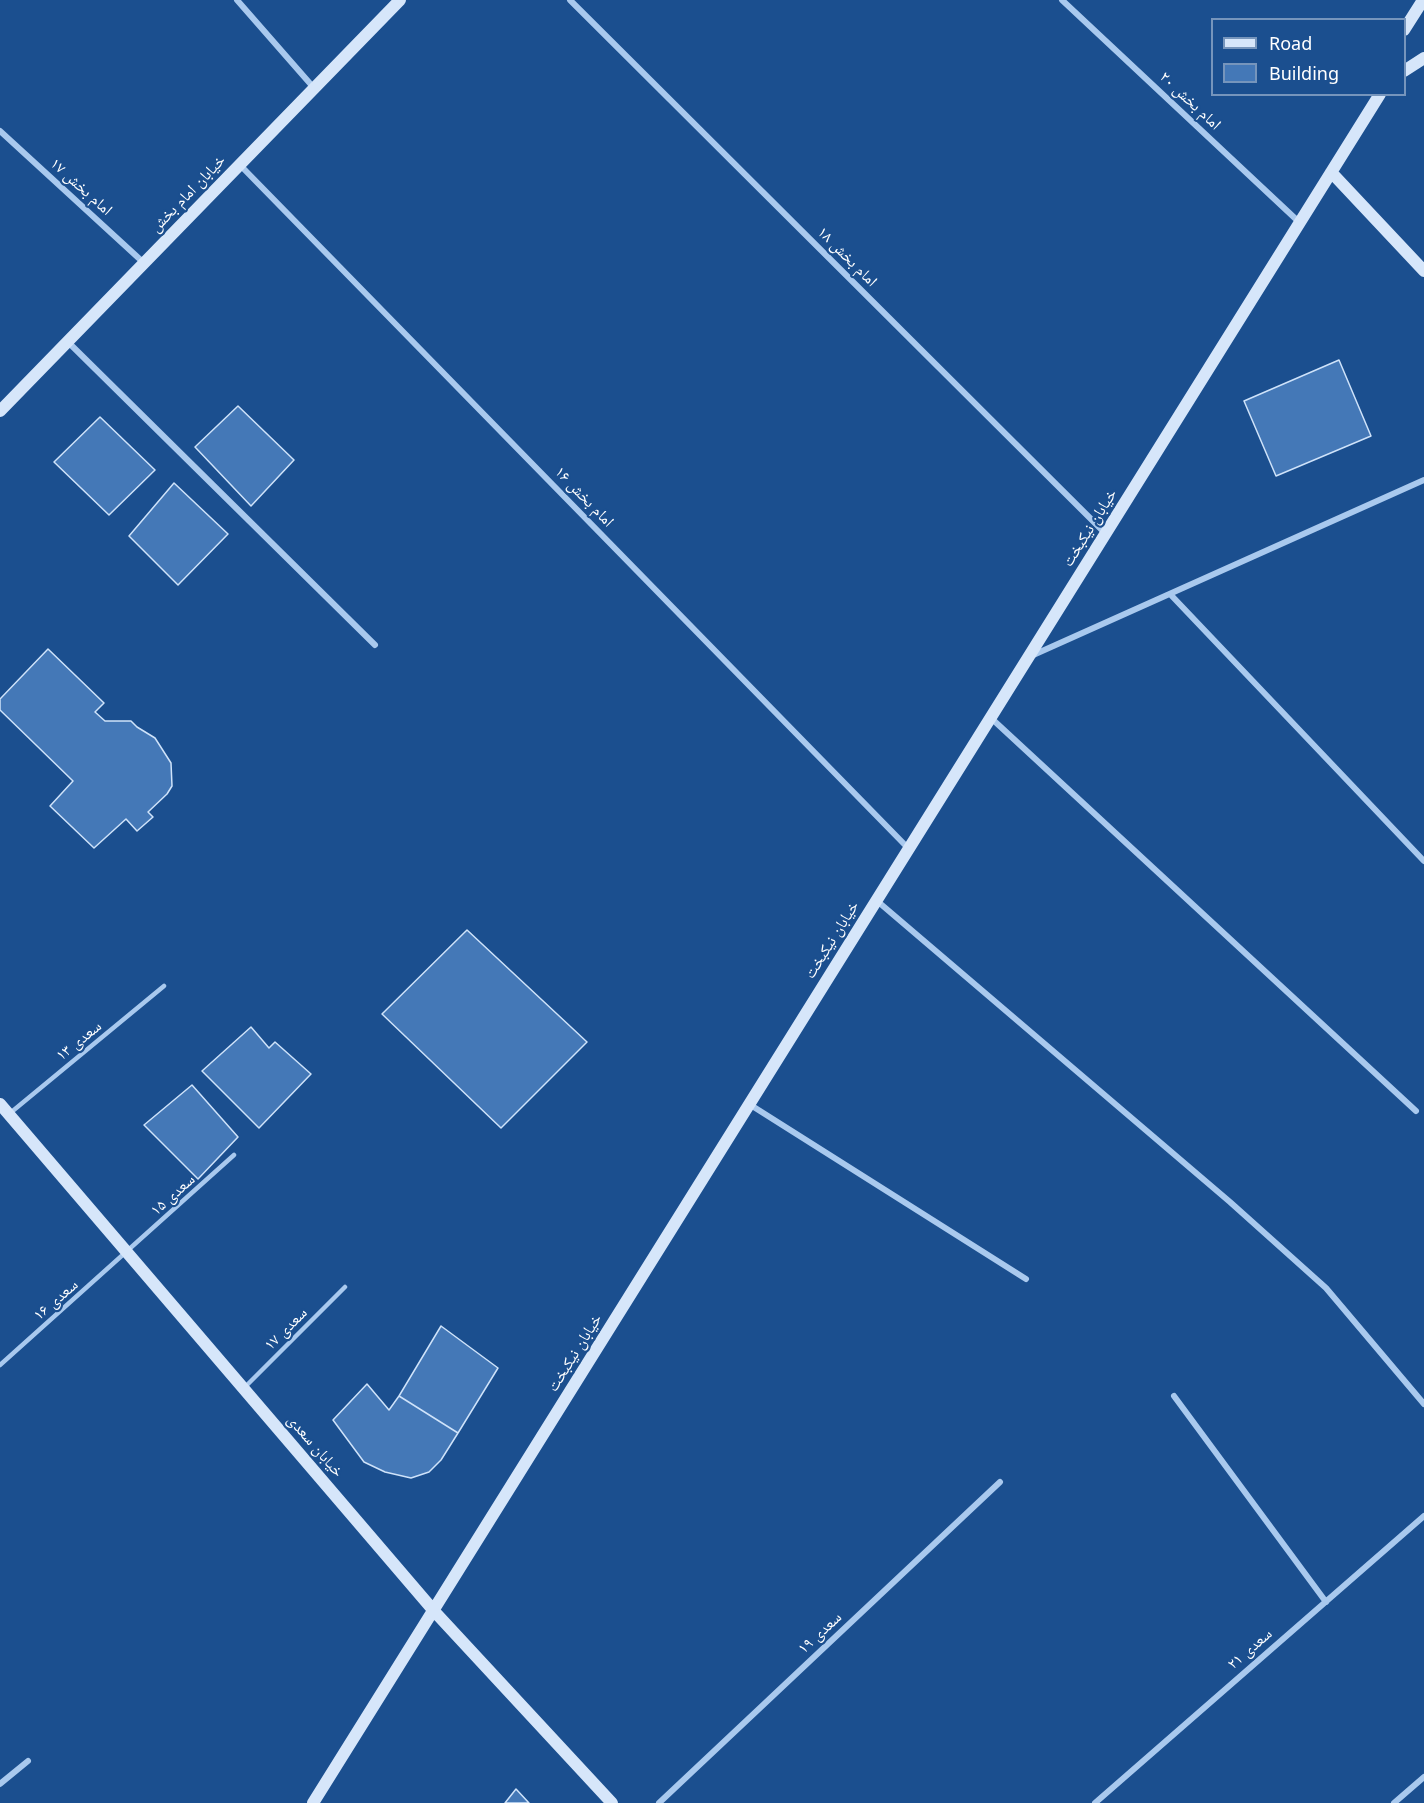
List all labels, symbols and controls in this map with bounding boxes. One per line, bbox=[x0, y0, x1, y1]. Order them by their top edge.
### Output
legend bbox=[1211, 18, 1406, 96]
text: Road bbox=[1269, 31, 1312, 55]
text: Building bbox=[1269, 61, 1339, 85]
street label: امام بخش ۲۰ bbox=[1155, 68, 1225, 134]
street label: خیابان امام بخش bbox=[146, 151, 230, 237]
street label: امام بخش ۱۷ bbox=[46, 154, 116, 220]
street label: امام بخش ۱۸ bbox=[813, 223, 881, 291]
street label: امام بخش ۱۶ bbox=[550, 463, 618, 531]
street label: خیابان نیکبخت bbox=[1059, 486, 1121, 570]
street label: خیابان نیکبخت bbox=[801, 898, 863, 982]
street label: سعدی ۱۳ bbox=[52, 1017, 106, 1065]
street label: سعدی ۱۵ bbox=[147, 1170, 199, 1220]
street label: سعدی ۱۶ bbox=[30, 1275, 82, 1325]
street label: سعدی ۱۷ bbox=[260, 1303, 312, 1355]
street label: خیابان نیکبخت bbox=[544, 1311, 606, 1395]
street label: خیابان سعدی bbox=[283, 1411, 347, 1481]
street label: سعدی ۱۹ bbox=[794, 1608, 846, 1658]
street label: سعدی ۲۱ bbox=[1224, 1624, 1276, 1674]

